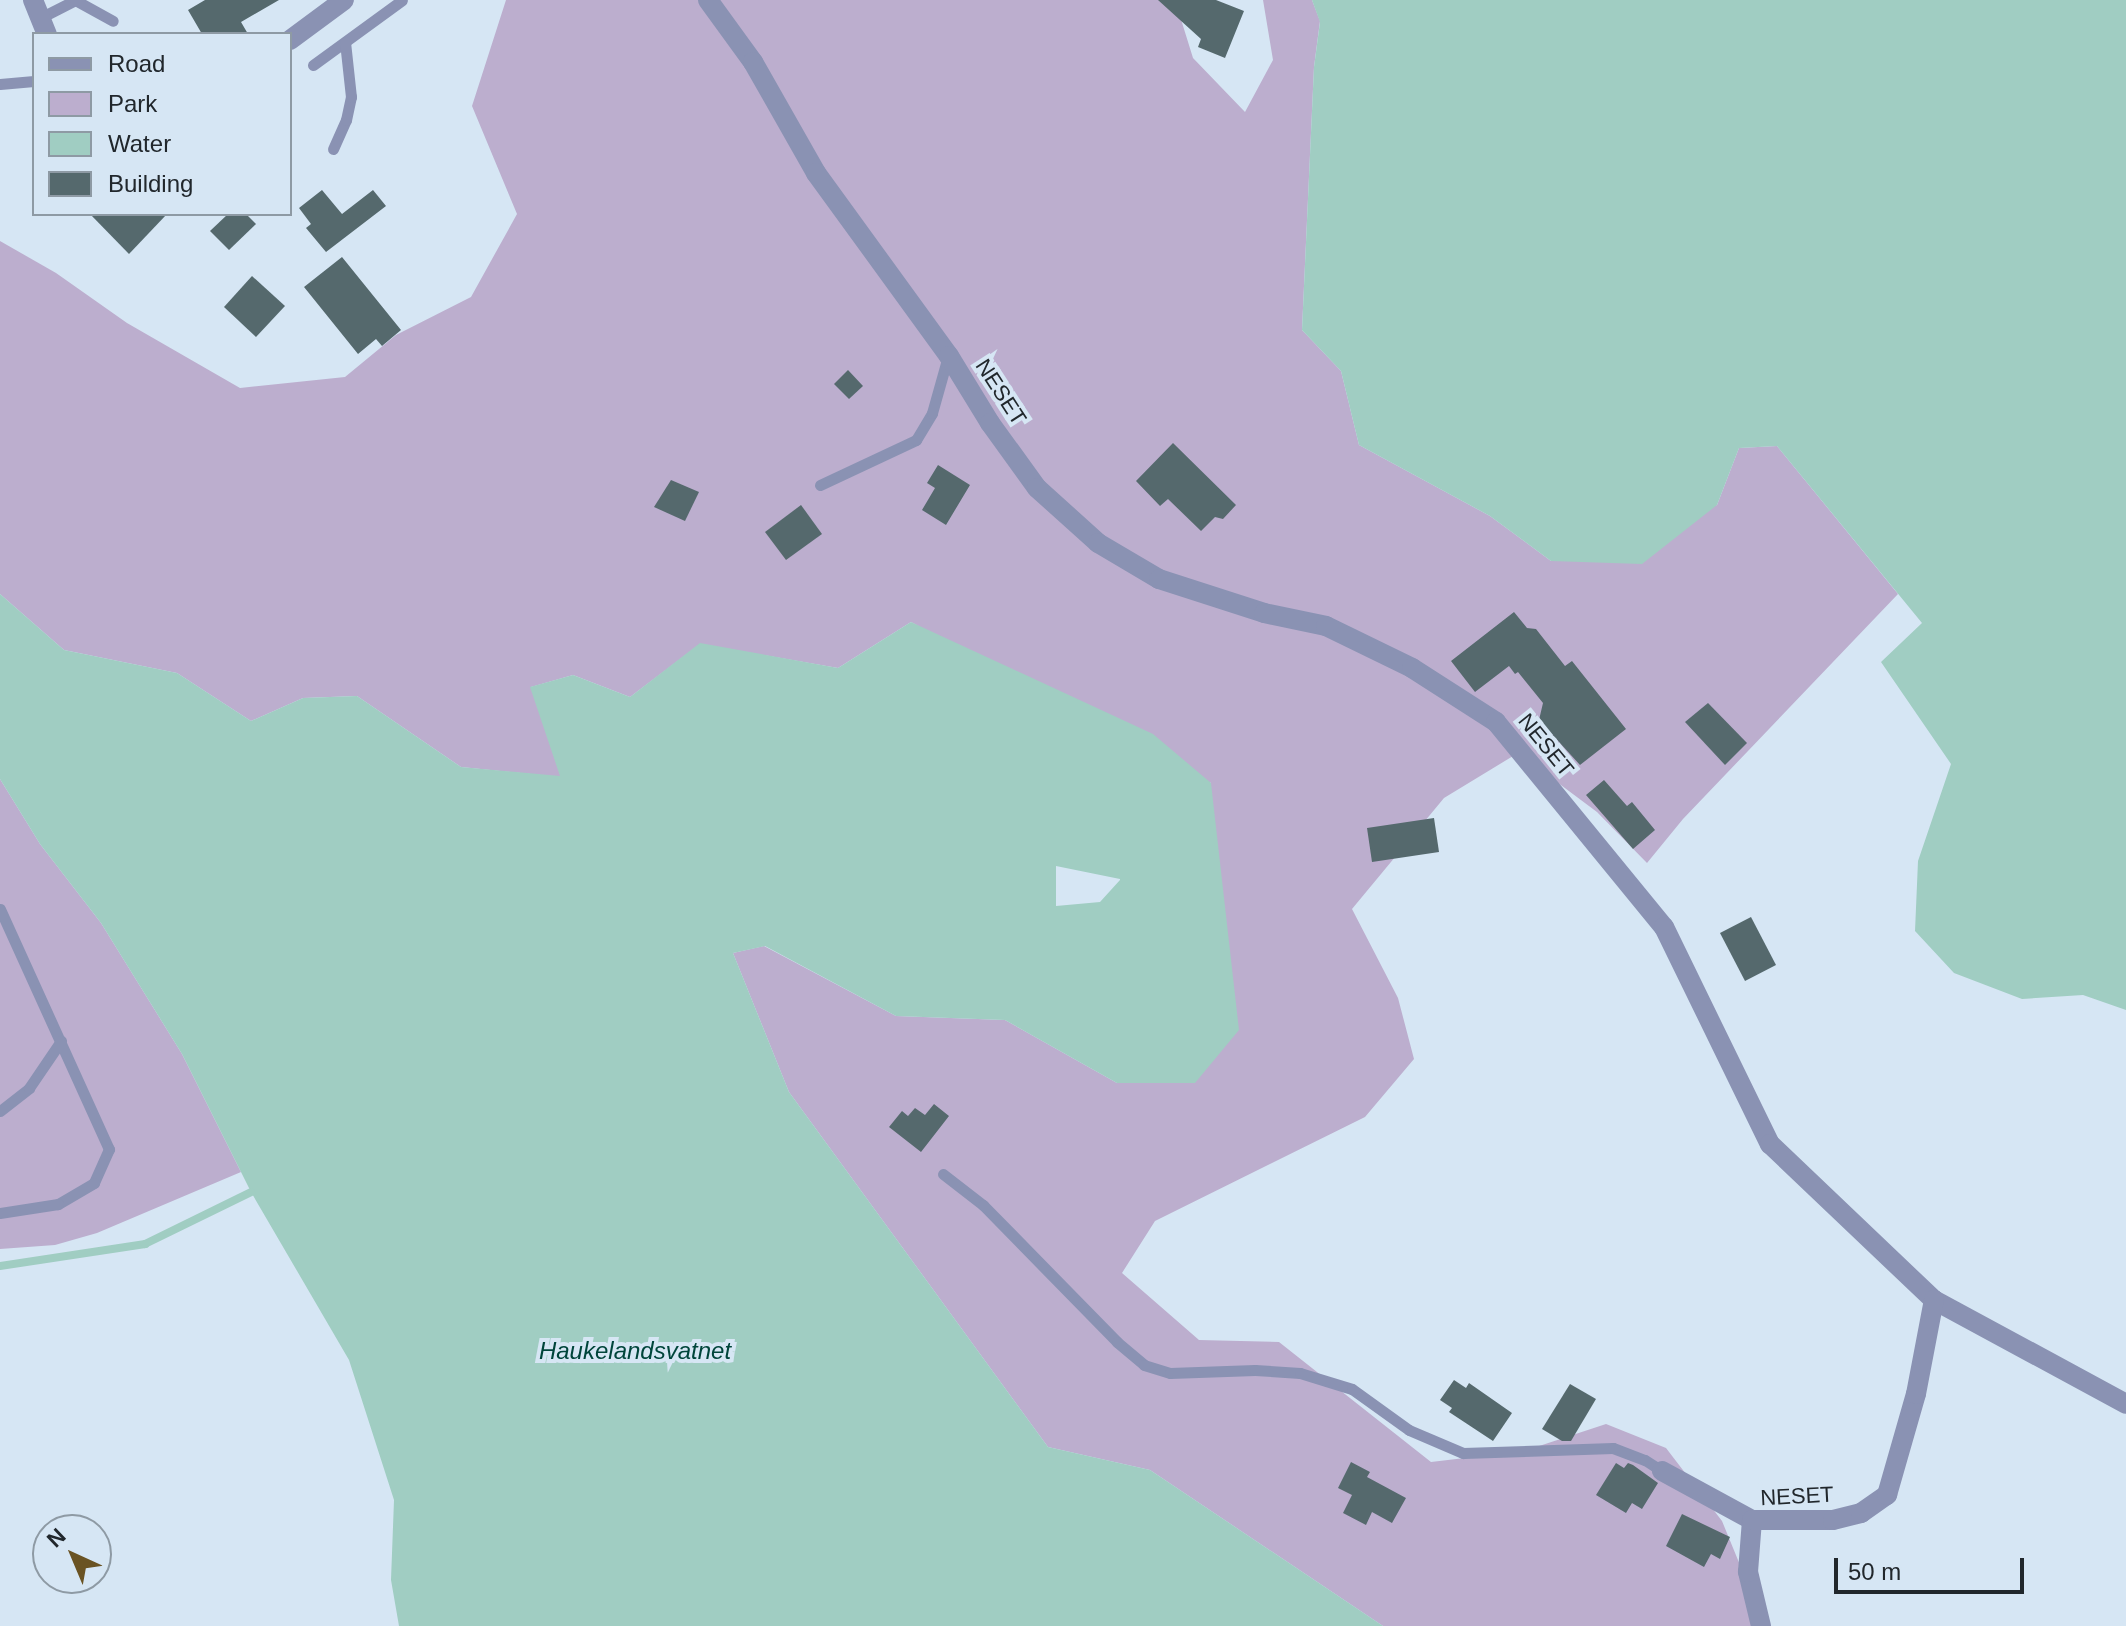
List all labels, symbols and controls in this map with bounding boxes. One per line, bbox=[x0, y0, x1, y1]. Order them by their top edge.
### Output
legend bbox=[32, 32, 292, 216]
text: Road bbox=[108, 50, 165, 77]
text: Park bbox=[108, 90, 157, 117]
text: Water bbox=[108, 130, 171, 157]
text: Building bbox=[108, 170, 193, 197]
street label: NESET bbox=[970, 354, 1032, 430]
street label: NESET bbox=[1513, 708, 1579, 782]
water label: Haukelandsvatnet bbox=[539, 1337, 731, 1365]
street label: NESET bbox=[1760, 1481, 1834, 1511]
north arrow bbox=[32, 1514, 112, 1594]
text: N bbox=[42, 1523, 71, 1552]
scale bar bbox=[1838, 1542, 2028, 1592]
text: 50 m bbox=[1848, 1558, 1901, 1585]

